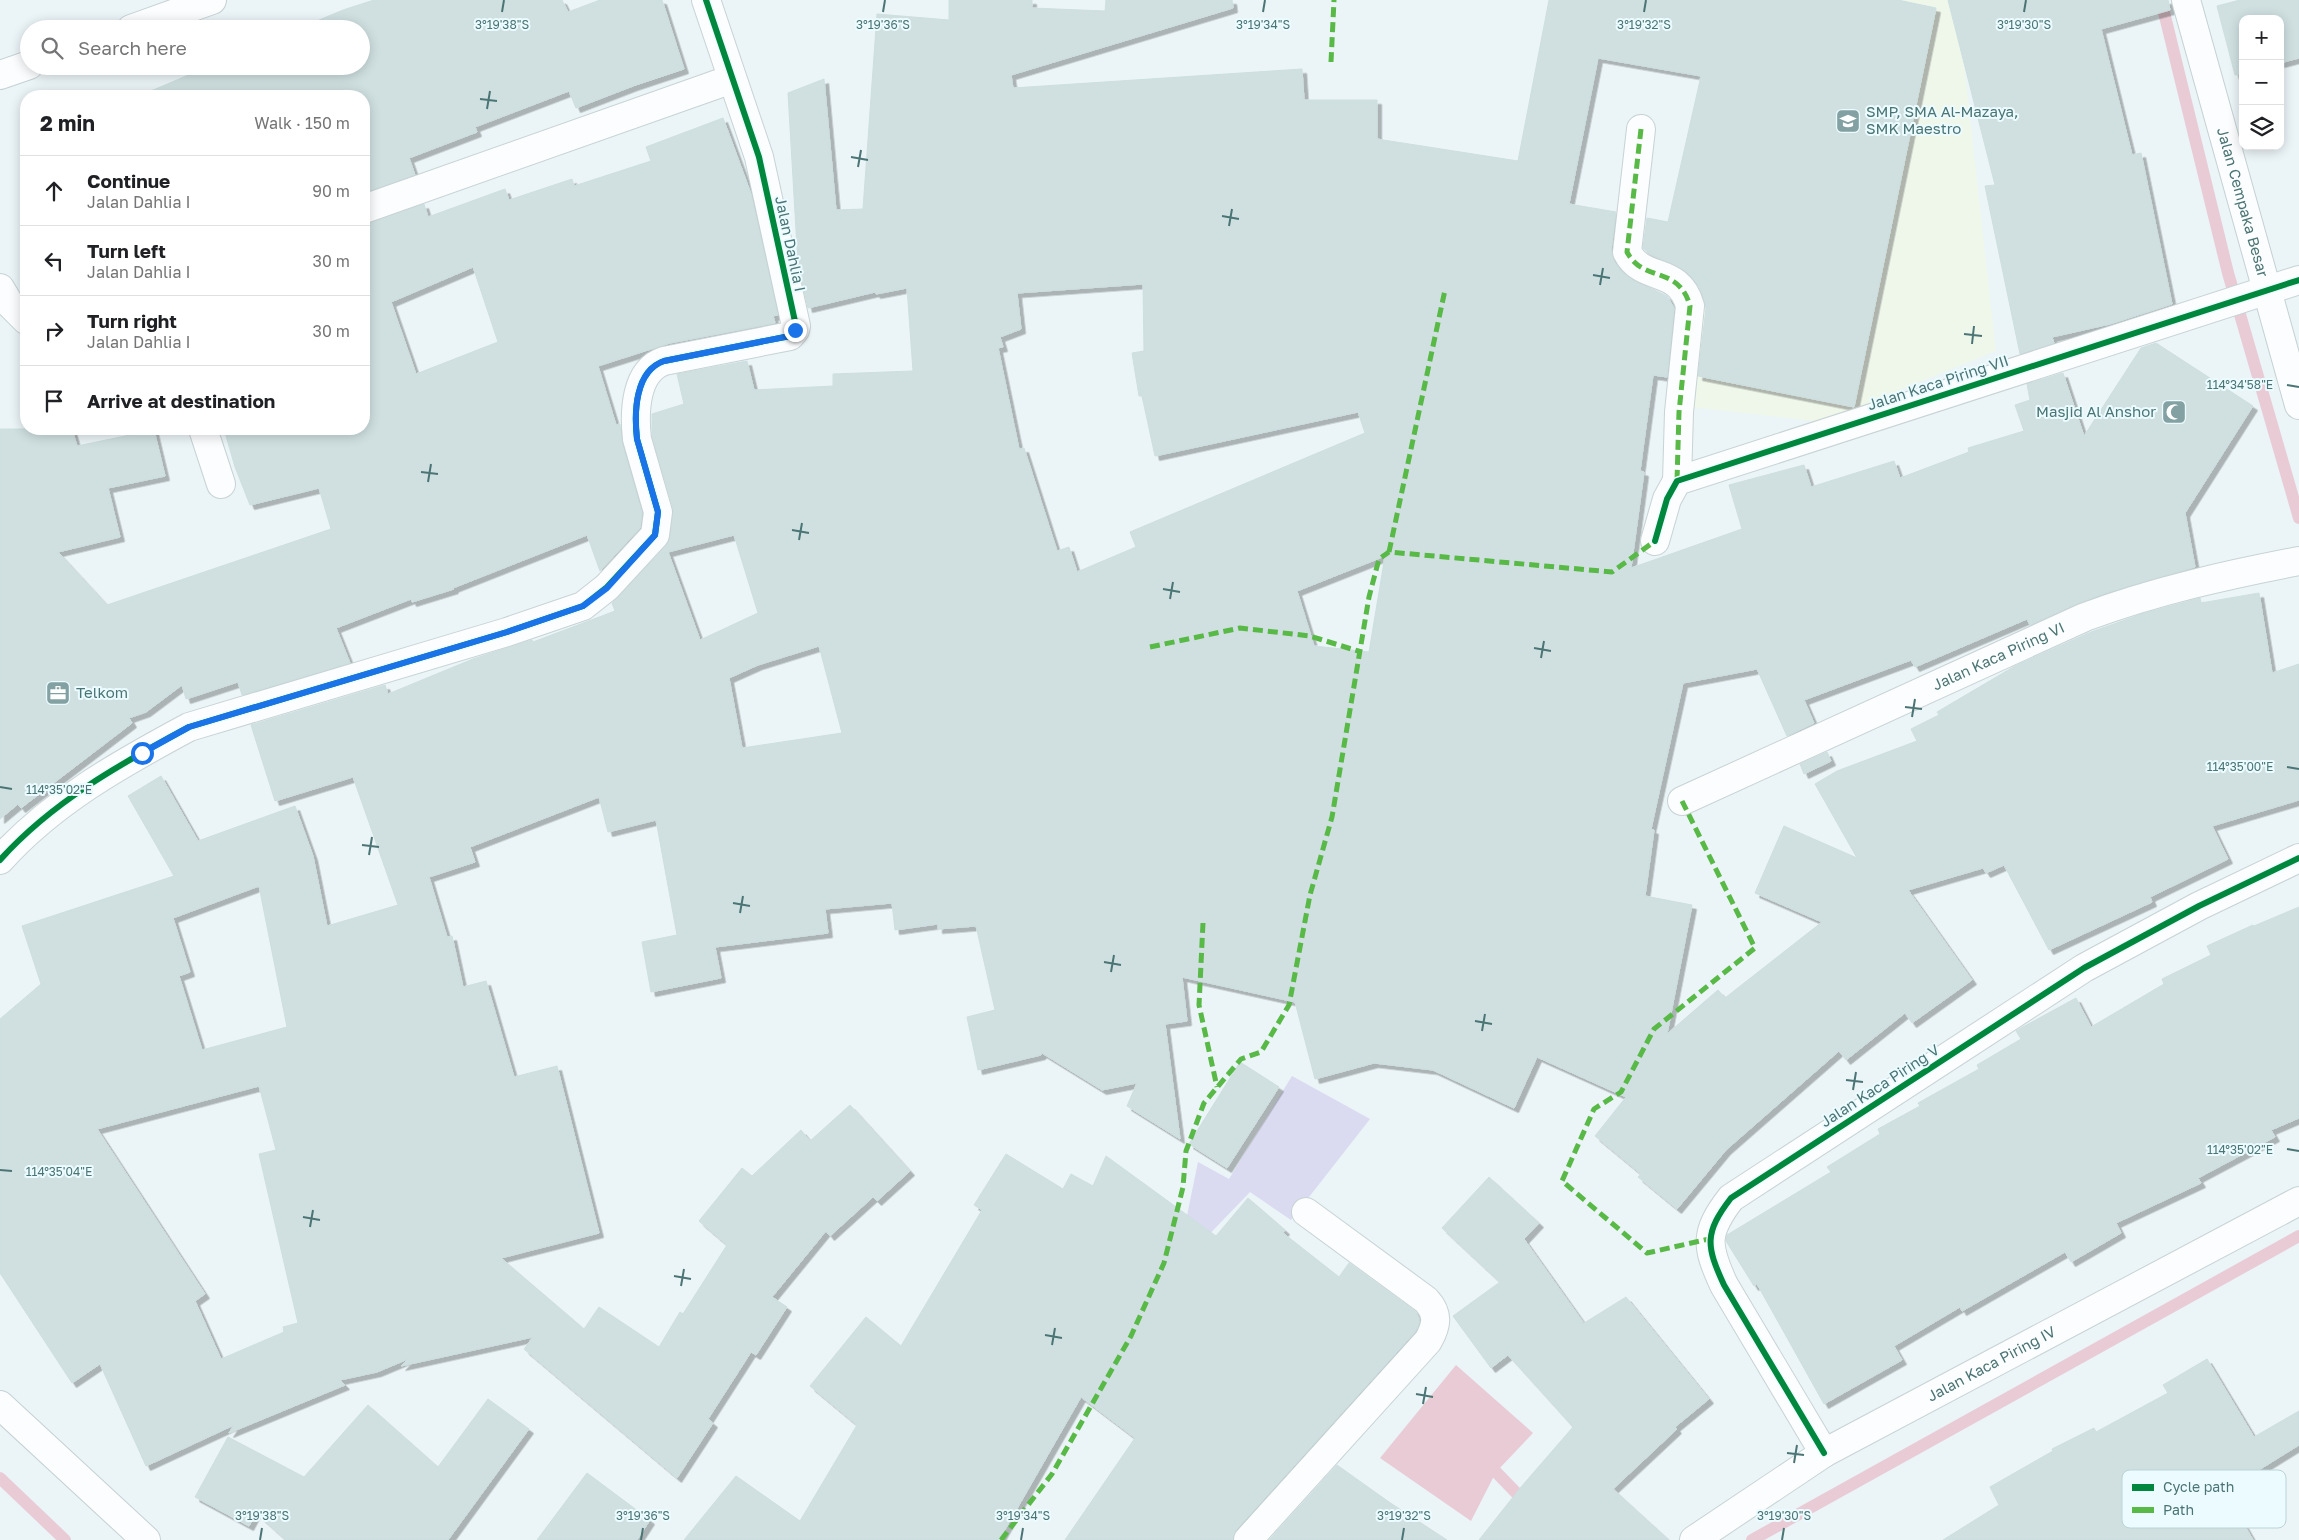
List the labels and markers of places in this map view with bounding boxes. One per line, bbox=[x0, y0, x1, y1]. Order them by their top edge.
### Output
place label: SMP, SMA Al-Mazaya, SMK Maestro bbox=[1866, 102, 2019, 137]
school or university icon: SMP, SMA Al-Mazaya, SMK Maestro bbox=[1835, 108, 1861, 134]
mosque icon: Masjid Al Anshor bbox=[2161, 399, 2187, 425]
place label: Masjid Al Anshor bbox=[2036, 402, 2156, 420]
office icon: Telkom bbox=[45, 680, 71, 706]
place label: Telkom bbox=[76, 683, 128, 701]

